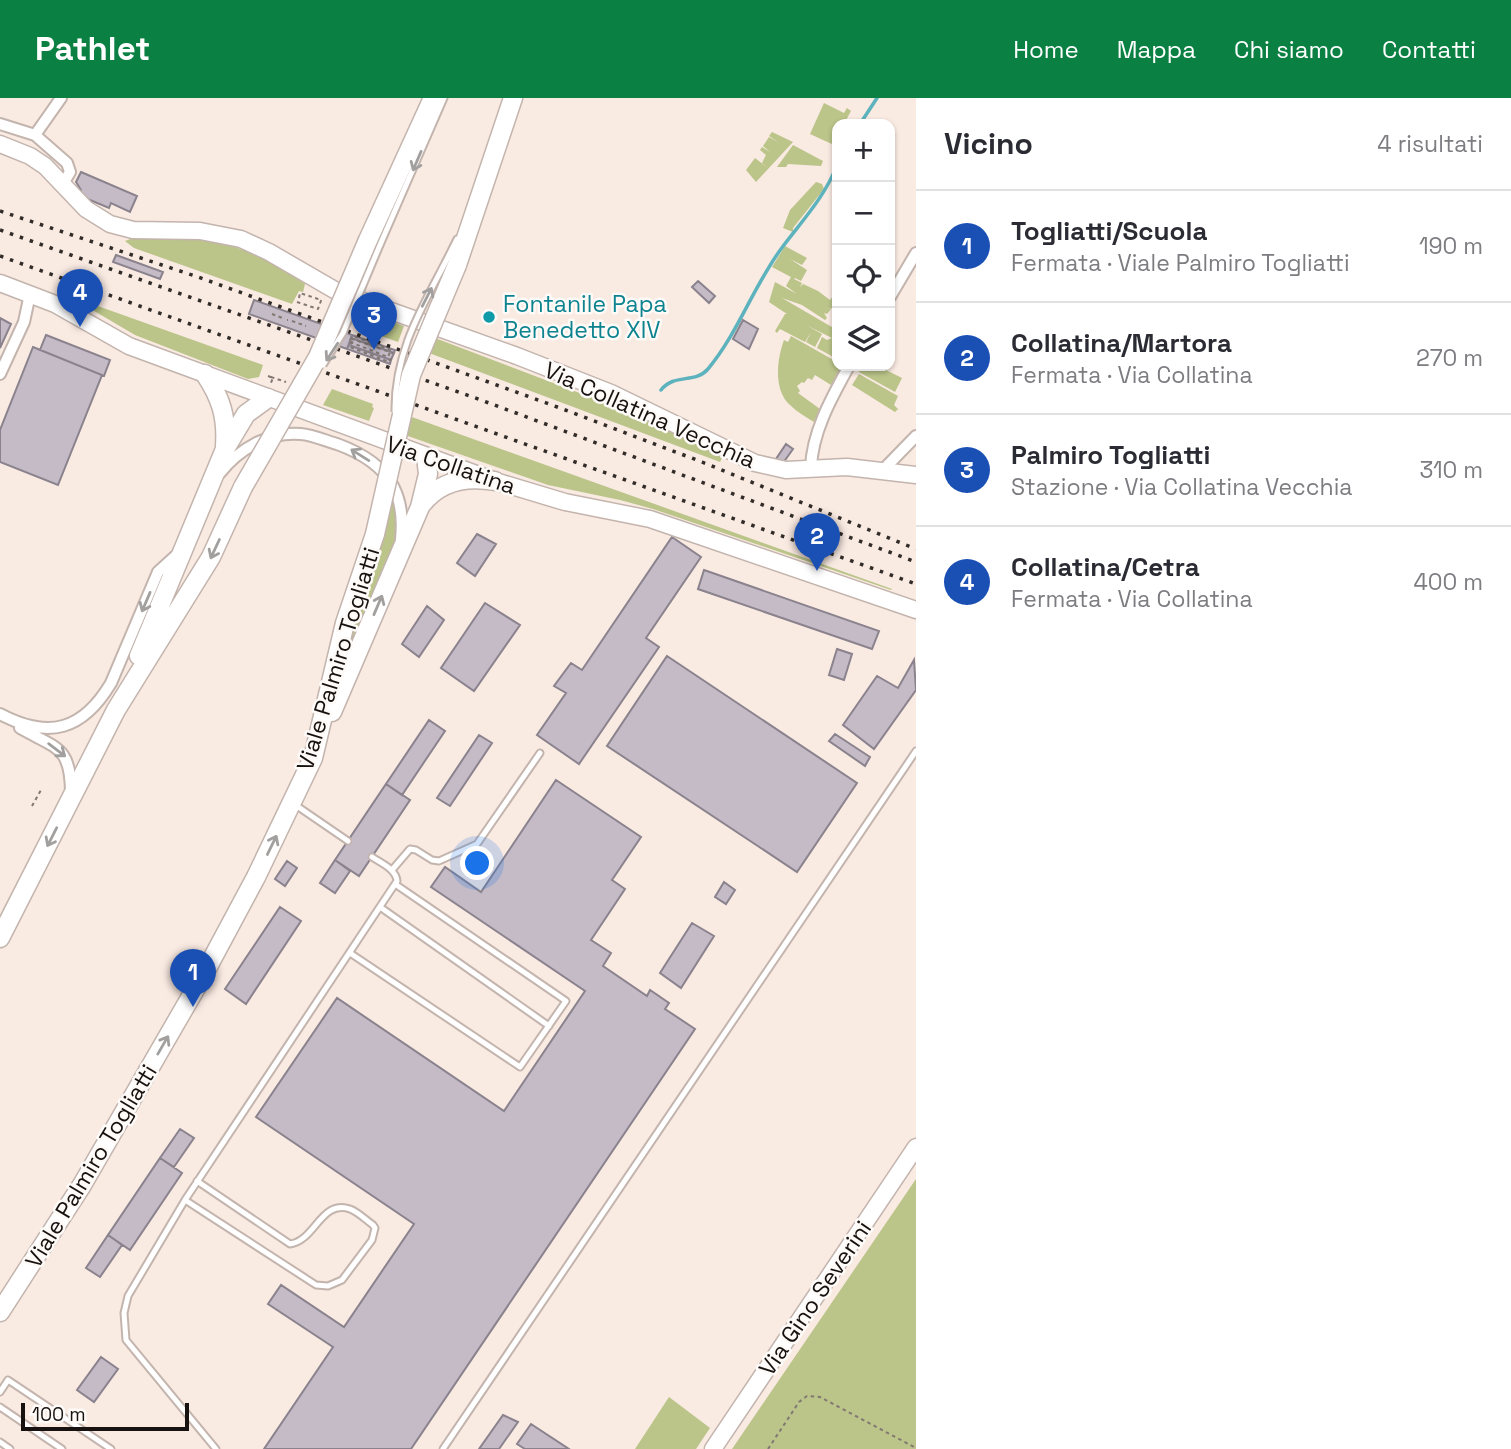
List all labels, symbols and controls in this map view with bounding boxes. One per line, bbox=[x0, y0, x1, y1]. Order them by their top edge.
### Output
text: Pathlet bbox=[35, 28, 150, 70]
text: Home bbox=[1013, 34, 1079, 65]
text: Mappa bbox=[1117, 34, 1196, 65]
text: Chi siamo bbox=[1234, 34, 1344, 65]
text: Contatti bbox=[1382, 34, 1476, 65]
map controls bbox=[832, 119, 895, 371]
button: + bbox=[832, 119, 895, 182]
text: Vicino bbox=[944, 124, 1033, 163]
text: 4 risultati bbox=[1377, 129, 1483, 159]
one-way arrow bbox=[410, 149, 423, 171]
button: − bbox=[832, 182, 895, 245]
text: Togliatti/Scuola bbox=[1011, 214, 1207, 248]
text: 1 bbox=[962, 231, 972, 261]
text: 190 m bbox=[1419, 231, 1483, 261]
button: locate bbox=[832, 245, 895, 308]
text: Fermata · Viale Palmiro Togliatti bbox=[1011, 248, 1350, 278]
pin: 4 bbox=[57, 269, 103, 327]
one-way arrow bbox=[421, 287, 434, 308]
place label: Fontanile Papa Benedetto XIV bbox=[503, 289, 667, 345]
pin: 3 bbox=[351, 292, 397, 350]
button: layers bbox=[832, 308, 895, 371]
marker: Fontanile Papa Benedetto XIV bbox=[481, 309, 497, 325]
text: Collatina/Martora bbox=[1011, 326, 1232, 360]
one-way arrow bbox=[324, 342, 339, 361]
text: 2 bbox=[960, 343, 974, 373]
text: 270 m bbox=[1416, 343, 1483, 373]
street label: Via Collatina Vecchia bbox=[540, 355, 760, 475]
text: Fermata · Via Collatina bbox=[1011, 360, 1253, 390]
street label: Via Collatina bbox=[382, 429, 520, 501]
text: Palmiro Togliatti bbox=[1011, 438, 1211, 472]
one-way arrow bbox=[351, 448, 370, 463]
text: 3 bbox=[960, 455, 974, 485]
text: 310 m bbox=[1419, 455, 1483, 485]
text: Stazione · Via Collatina Vecchia bbox=[1011, 472, 1353, 502]
pin: 2 bbox=[794, 513, 840, 571]
one-way arrow bbox=[208, 538, 221, 559]
street label: Viale Palmiro Togliatti bbox=[290, 544, 386, 774]
text: Collatina/Cetra bbox=[1011, 550, 1200, 584]
text: 4 bbox=[960, 567, 974, 597]
text: 400 m bbox=[1413, 567, 1483, 597]
text: Fermata · Via Collatina bbox=[1011, 584, 1253, 614]
one-way arrow bbox=[138, 591, 151, 613]
one-way arrow bbox=[372, 594, 385, 616]
one-way arrow bbox=[47, 742, 65, 757]
one-way arrow bbox=[45, 826, 59, 847]
one-way arrow bbox=[265, 835, 279, 856]
your location bbox=[460, 846, 494, 880]
pin: 1 bbox=[170, 949, 216, 1007]
one-way arrow bbox=[156, 1035, 170, 1055]
street label: Viale Palmiro Togliatti bbox=[18, 1059, 164, 1273]
street label: Via Gino Severini bbox=[752, 1215, 878, 1381]
scale bar bbox=[21, 1400, 189, 1432]
text: 100 m bbox=[32, 1402, 86, 1427]

